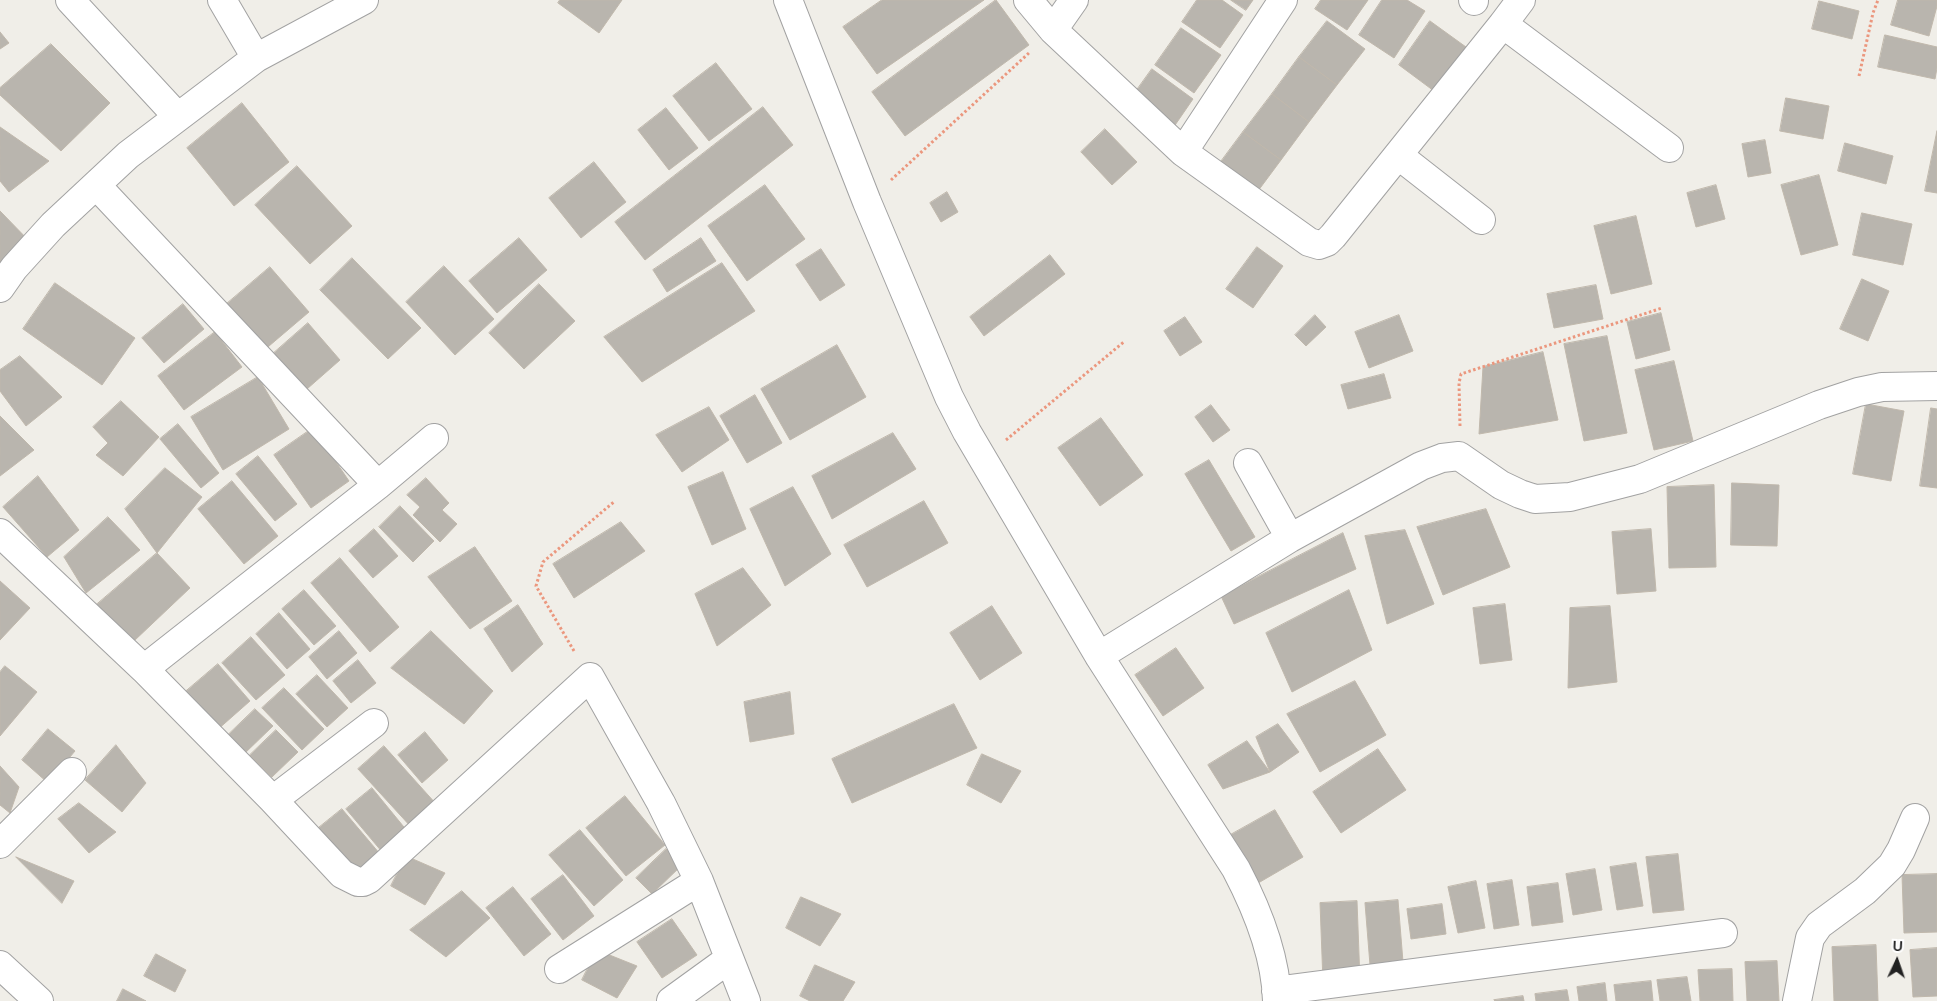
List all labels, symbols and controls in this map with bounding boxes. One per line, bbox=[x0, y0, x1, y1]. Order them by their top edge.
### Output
north arrow bbox=[1872, 936, 1922, 986]
text: U bbox=[1892, 937, 1903, 954]

